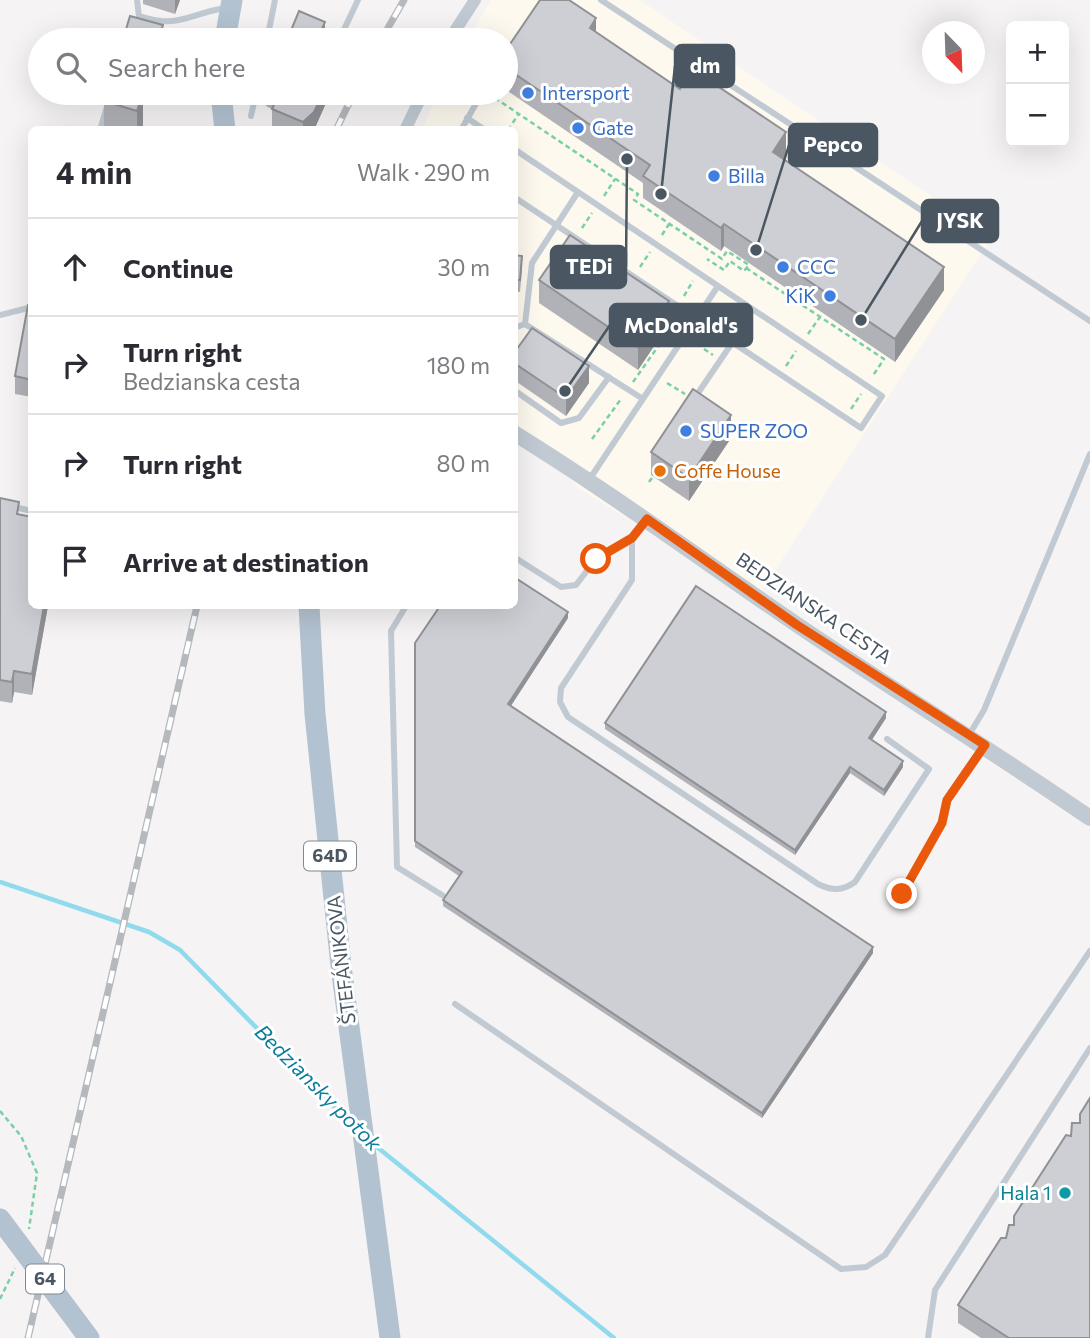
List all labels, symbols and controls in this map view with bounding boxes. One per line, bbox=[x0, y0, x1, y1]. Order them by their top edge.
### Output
north arrow bbox=[922, 21, 985, 84]
map controls bbox=[1006, 21, 1069, 147]
button: + bbox=[1006, 21, 1069, 84]
search box bbox=[28, 28, 518, 105]
callout: dm bbox=[675, 45, 734, 87]
icon: search bbox=[52, 48, 90, 86]
text: Search here bbox=[108, 51, 246, 82]
text: dm bbox=[690, 52, 720, 77]
place label: Intersport bbox=[542, 81, 630, 104]
button: − bbox=[1006, 84, 1069, 147]
marker: Intersport bbox=[520, 85, 536, 101]
place label: Gate bbox=[592, 116, 634, 139]
marker: Gate bbox=[570, 120, 586, 136]
callout: Pepco bbox=[789, 124, 877, 166]
text: Pepco bbox=[803, 131, 863, 156]
text: 4 min bbox=[56, 153, 132, 190]
text: Walk · 290 m bbox=[357, 158, 490, 186]
place label: Billa bbox=[728, 164, 765, 187]
marker: Billa bbox=[706, 168, 722, 184]
callout: JYSK bbox=[922, 200, 998, 242]
text: JYSK bbox=[936, 207, 984, 232]
callout: TEDi bbox=[551, 246, 626, 288]
icon: ahead bbox=[56, 248, 94, 286]
text: Continue bbox=[123, 252, 233, 283]
text: 30 m bbox=[437, 253, 490, 281]
text: TEDi bbox=[565, 253, 613, 278]
place label: CCC bbox=[797, 255, 836, 278]
marker: CCC bbox=[775, 259, 791, 275]
place label: KiK bbox=[786, 284, 816, 307]
marker: KiK bbox=[822, 288, 838, 304]
callout: McDonald's bbox=[610, 304, 752, 346]
text: McDonald's bbox=[624, 312, 738, 337]
text: Turn right bbox=[123, 336, 242, 367]
icon: right bbox=[56, 346, 94, 384]
text: 180 m bbox=[427, 351, 490, 379]
text: Bedzianska cesta bbox=[123, 367, 301, 395]
place label: SUPER ZOO bbox=[700, 419, 808, 442]
marker: SUPER ZOO bbox=[678, 423, 694, 439]
icon: right bbox=[56, 444, 94, 482]
text: Turn right bbox=[123, 448, 242, 479]
text: 80 m bbox=[437, 449, 490, 477]
place label: Coffe House bbox=[674, 459, 781, 482]
marker: Coffe House bbox=[652, 463, 668, 479]
icon: arrive bbox=[56, 542, 94, 580]
route start bbox=[580, 543, 611, 574]
text: Arrive at destination bbox=[123, 546, 369, 577]
street label: BEDZIANSKA CESTA bbox=[732, 547, 896, 668]
road number: 64D bbox=[304, 842, 356, 870]
route end bbox=[886, 878, 917, 909]
street label: ŠTEFÁNIKOVA bbox=[320, 895, 360, 1026]
water label: Bedziansky potok bbox=[251, 1019, 388, 1156]
place label: Hala 1 bbox=[1000, 1181, 1051, 1204]
marker: Hala 1 bbox=[1057, 1185, 1073, 1201]
road number: 64 bbox=[26, 1264, 64, 1294]

